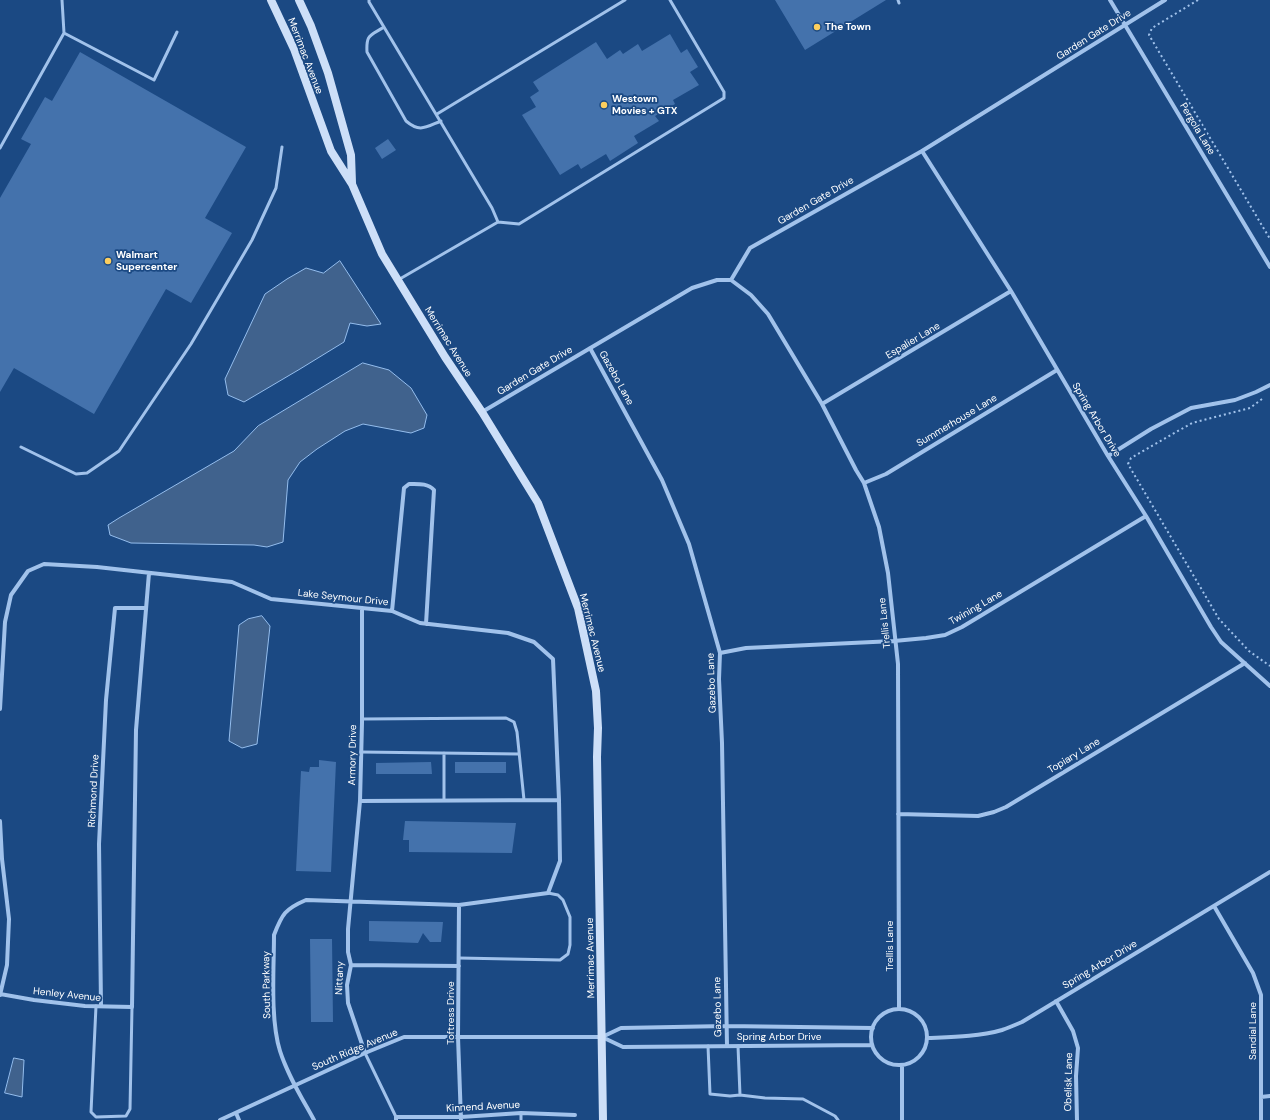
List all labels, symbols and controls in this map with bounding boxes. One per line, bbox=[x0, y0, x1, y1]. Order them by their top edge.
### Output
street label: Garden Gate Drive bbox=[1055, 7, 1133, 63]
street label: Merrimac Avenue bbox=[285, 16, 325, 96]
place label: The Town bbox=[825, 21, 871, 33]
marker: The Town bbox=[812, 22, 822, 32]
place label: Westown Movies + GTX bbox=[612, 93, 677, 116]
marker: Westown Movies + GTX bbox=[599, 100, 609, 110]
street label: Pergola Lane bbox=[1177, 101, 1217, 157]
street label: Garden Gate Drive bbox=[776, 174, 856, 228]
place label: Walmart Supercenter bbox=[116, 249, 177, 272]
marker: Walmart Supercenter bbox=[103, 256, 113, 266]
street label: Merrimac Avenue bbox=[422, 305, 474, 379]
street label: Espalier Lane bbox=[884, 320, 942, 362]
street label: Garden Gate Drive bbox=[495, 344, 575, 398]
street label: Gazebo Lane bbox=[596, 349, 636, 407]
street label: Spring Arbor Drive bbox=[1069, 381, 1123, 459]
street label: Summerhouse Lane bbox=[915, 392, 999, 450]
street label: Lake Seymour Drive bbox=[297, 587, 389, 609]
street label: Twining Lane bbox=[947, 588, 1005, 628]
street label: Merrimac Avenue bbox=[576, 592, 608, 674]
street label: Trellis Lane bbox=[876, 597, 894, 649]
street label: Gazebo Lane bbox=[705, 653, 719, 713]
street label: Armory Drive bbox=[346, 725, 360, 785]
street label: Topiary Lane bbox=[1046, 736, 1102, 776]
street label: Richmond Drive bbox=[86, 754, 102, 828]
street label: Merrimac Avenue bbox=[584, 918, 598, 998]
street label: Trellis Lane bbox=[884, 921, 896, 971]
street label: Spring Arbor Drive bbox=[1061, 938, 1139, 992]
street label: South Parkway bbox=[260, 951, 274, 1019]
street label: Nittany bbox=[333, 961, 347, 995]
street label: Gazebo Lane bbox=[711, 977, 725, 1037]
street label: Toftress Drive bbox=[445, 981, 457, 1045]
street label: Henley Avenue bbox=[32, 985, 102, 1005]
street label: Sandial Lane bbox=[1247, 1002, 1259, 1060]
street label: South Ridge Avenue bbox=[310, 1026, 400, 1074]
street label: Spring Arbor Drive bbox=[737, 1031, 821, 1043]
street label: Obelisk Lane bbox=[1062, 1052, 1076, 1112]
street label: Kinnend Avenue bbox=[446, 1099, 520, 1115]

